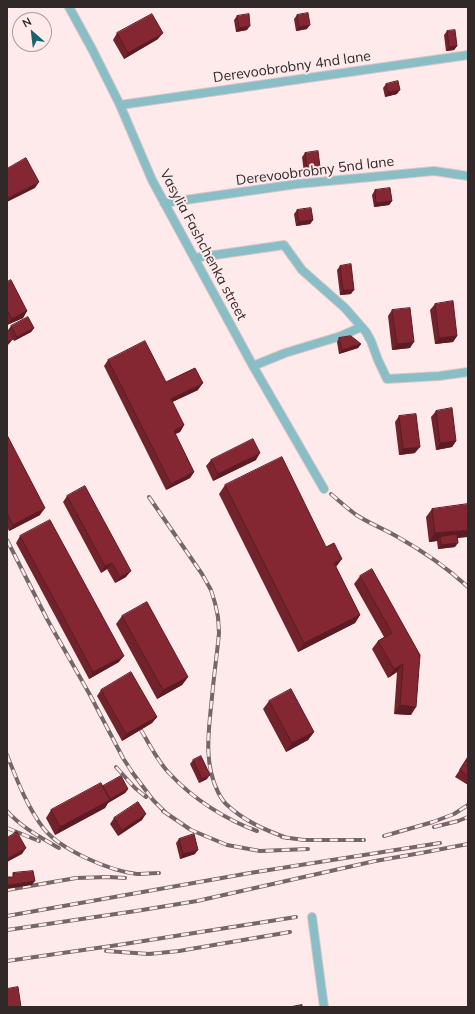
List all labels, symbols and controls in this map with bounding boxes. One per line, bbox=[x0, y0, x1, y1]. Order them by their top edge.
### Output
north arrow bbox=[12, 12, 52, 52]
text: N bbox=[20, 14, 34, 30]
street label: Derevoobrobny 4nd lane bbox=[212, 48, 372, 86]
street label: Derevoobrobny 5nd lane bbox=[235, 153, 395, 189]
street label: Vasylia Fashchenka street bbox=[156, 167, 250, 323]

